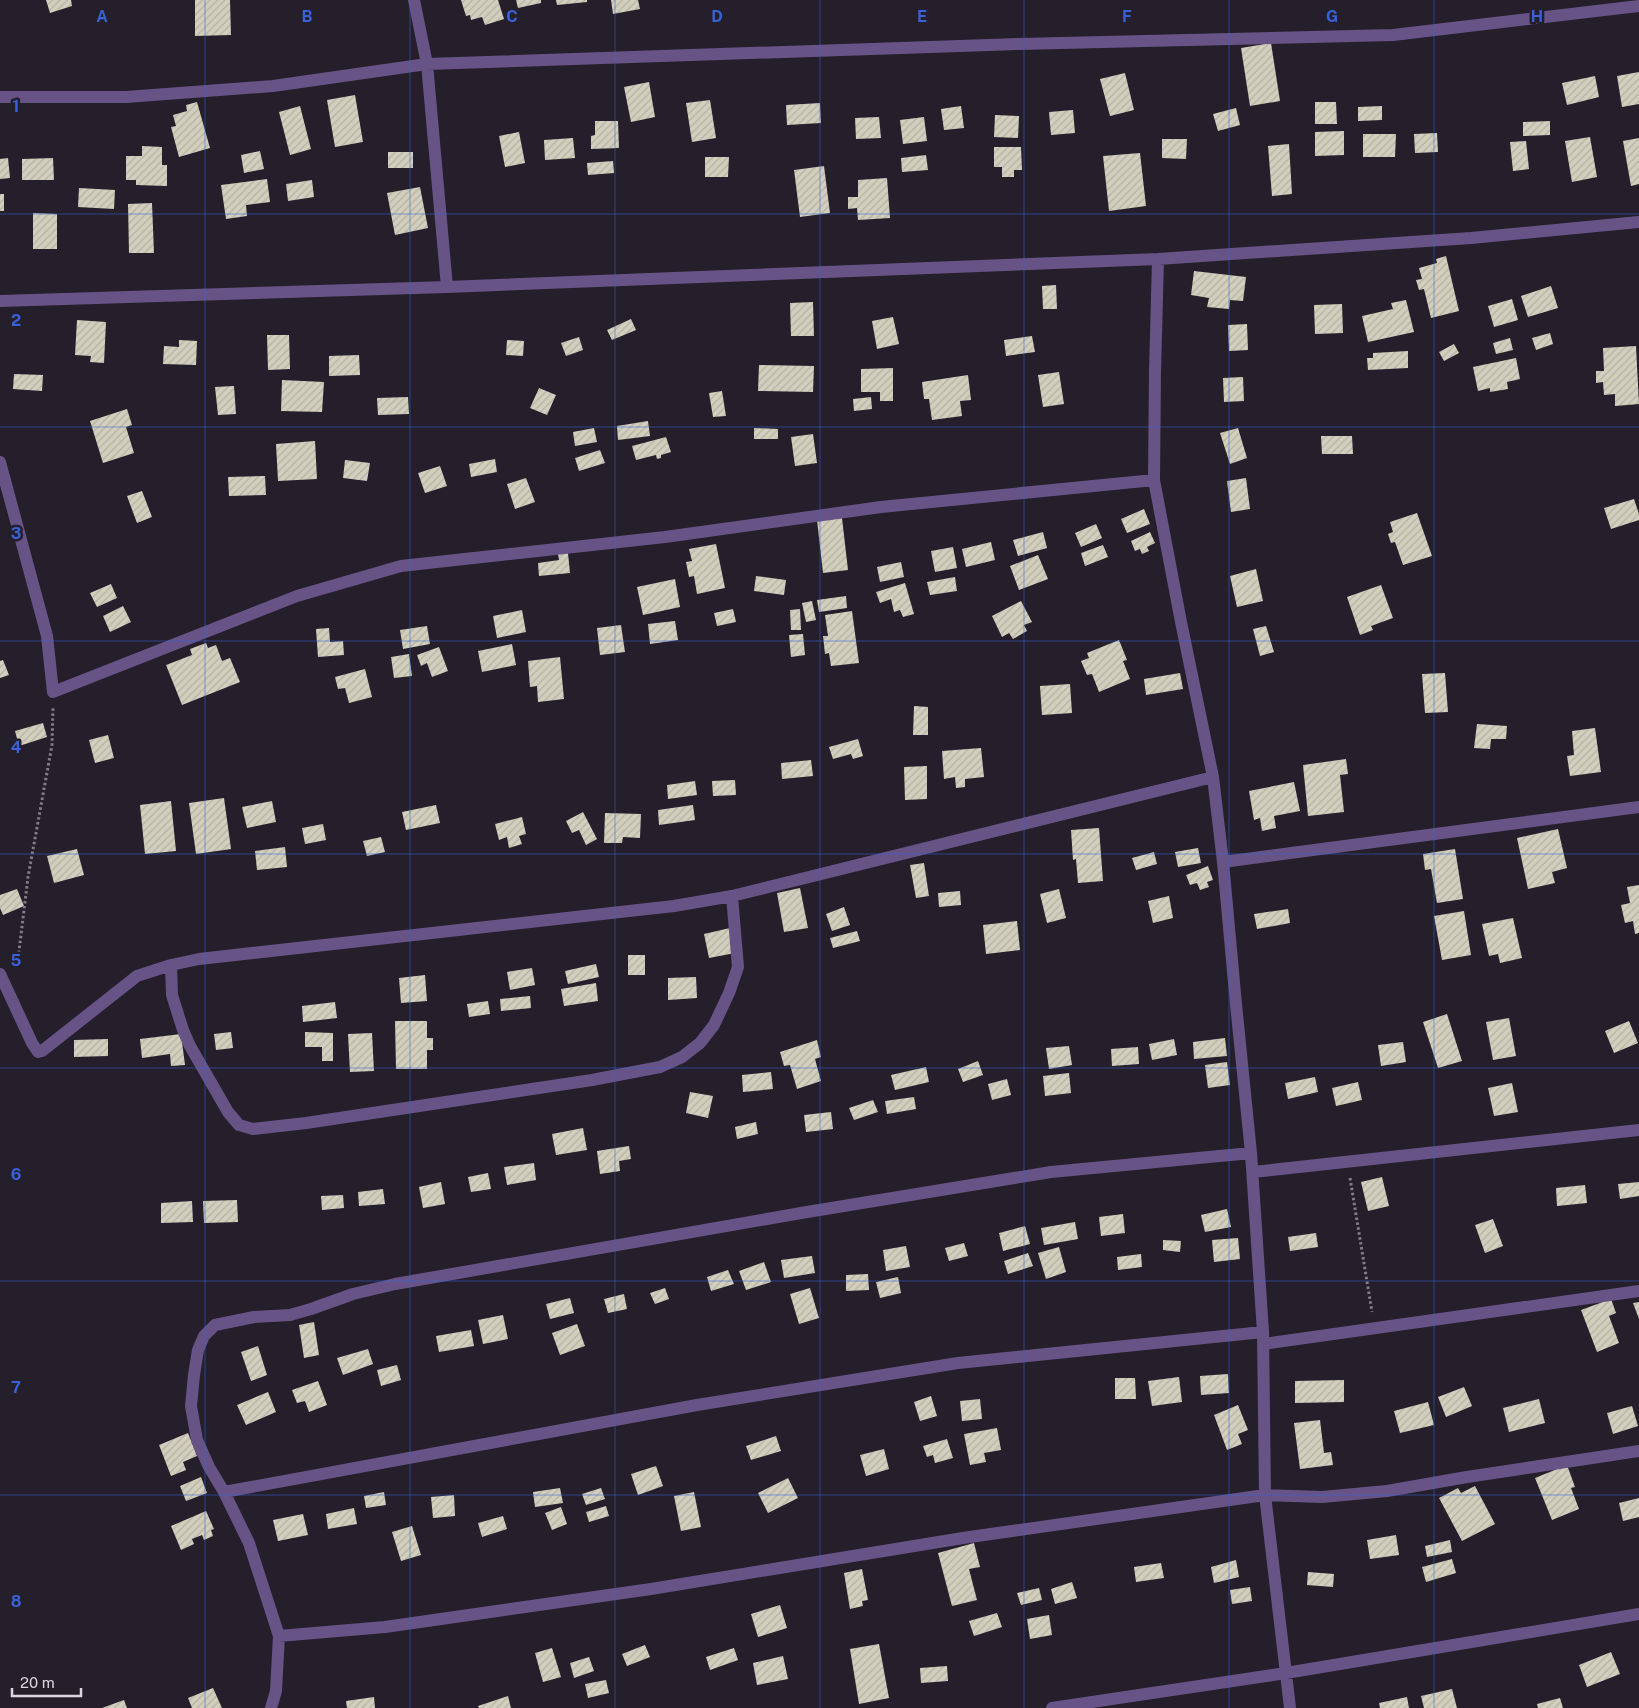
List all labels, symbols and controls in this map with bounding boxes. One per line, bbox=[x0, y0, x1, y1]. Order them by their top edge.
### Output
text: A bbox=[96, 7, 108, 26]
text: B bbox=[302, 7, 313, 26]
text: C bbox=[506, 7, 518, 26]
text: D bbox=[711, 7, 723, 26]
text: E bbox=[917, 7, 927, 26]
text: F bbox=[1122, 7, 1132, 26]
text: G bbox=[1326, 7, 1338, 26]
text: H bbox=[1531, 7, 1543, 26]
text: 1 bbox=[13, 97, 19, 116]
text: 2 bbox=[11, 311, 21, 330]
text: 3 bbox=[11, 524, 21, 543]
text: 4 bbox=[11, 738, 22, 757]
text: 5 bbox=[11, 951, 22, 970]
text: 6 bbox=[11, 1165, 21, 1184]
text: 7 bbox=[11, 1378, 21, 1397]
text: 8 bbox=[11, 1592, 22, 1611]
scale bar bbox=[12, 1666, 81, 1698]
text: 20 m bbox=[20, 1674, 55, 1691]

